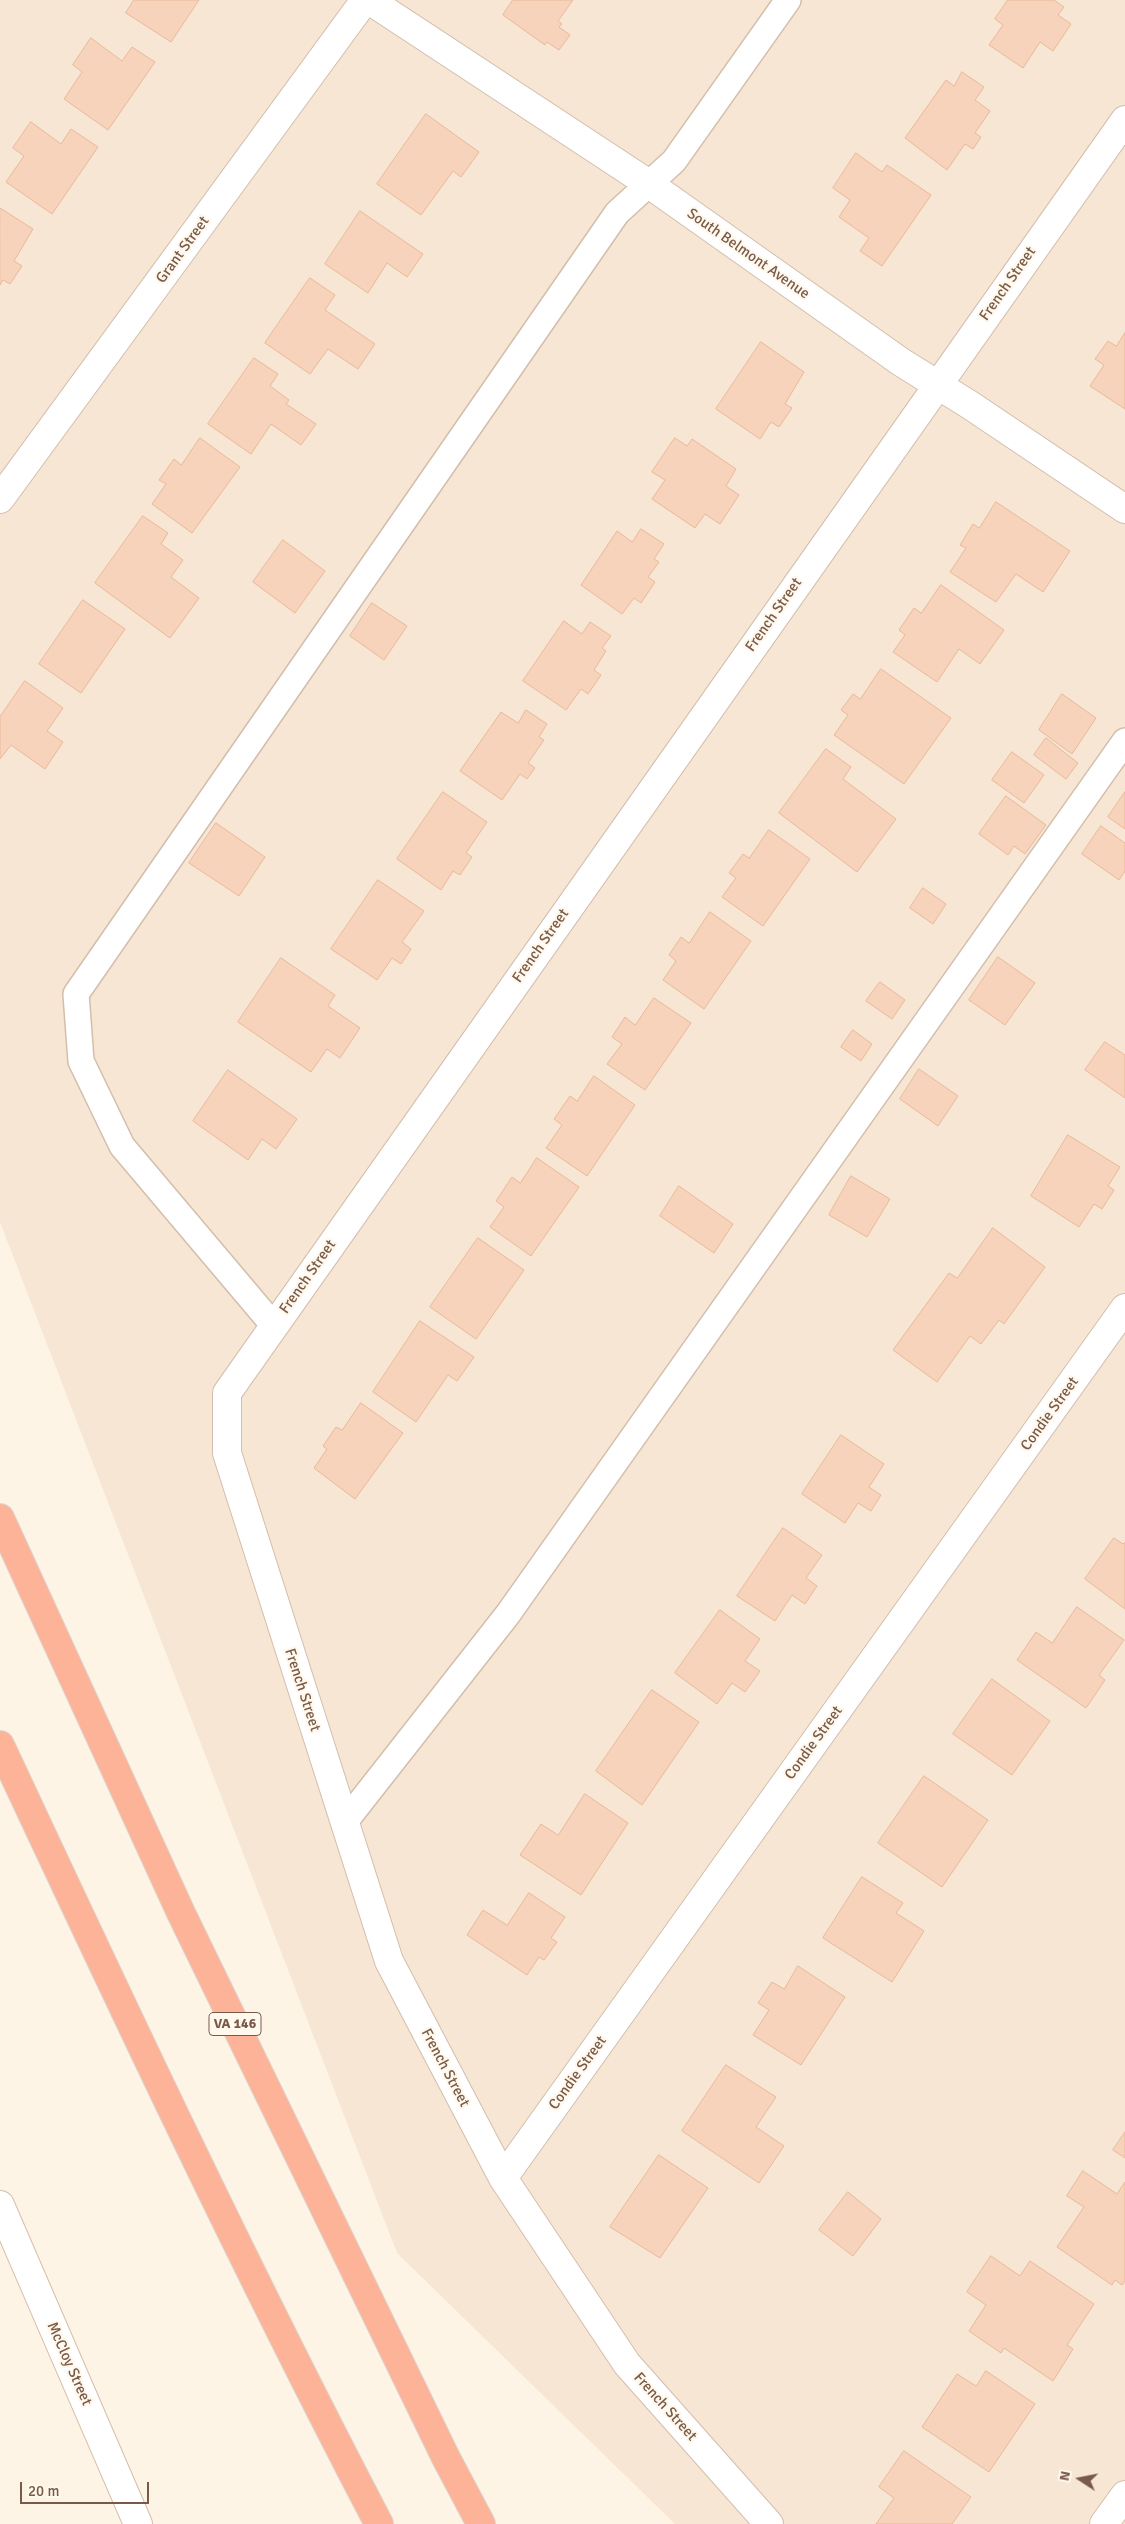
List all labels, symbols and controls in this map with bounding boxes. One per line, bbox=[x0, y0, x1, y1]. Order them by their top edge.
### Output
street label: South Belmont Avenue bbox=[683, 205, 813, 303]
street label: Grant Street bbox=[153, 213, 213, 287]
street label: French Street bbox=[976, 244, 1040, 324]
street label: French Street bbox=[742, 575, 806, 655]
street label: French Street bbox=[509, 906, 573, 986]
street label: French Street bbox=[276, 1237, 340, 1317]
street label: Condie Street bbox=[1017, 1374, 1083, 1454]
street label: French Street bbox=[280, 1646, 324, 1734]
street label: Condie Street bbox=[781, 1703, 847, 1783]
road number: VA 146 bbox=[209, 2012, 261, 2036]
street label: French Street bbox=[417, 2026, 473, 2110]
street label: Condie Street bbox=[545, 2033, 611, 2113]
street label: McCloy Street bbox=[43, 2319, 95, 2409]
street label: French Street bbox=[630, 2369, 700, 2445]
north arrow bbox=[1055, 2454, 1105, 2504]
text: N bbox=[1056, 2470, 1074, 2482]
scale bar bbox=[22, 2472, 151, 2504]
text: 20 m bbox=[28, 2482, 59, 2500]

